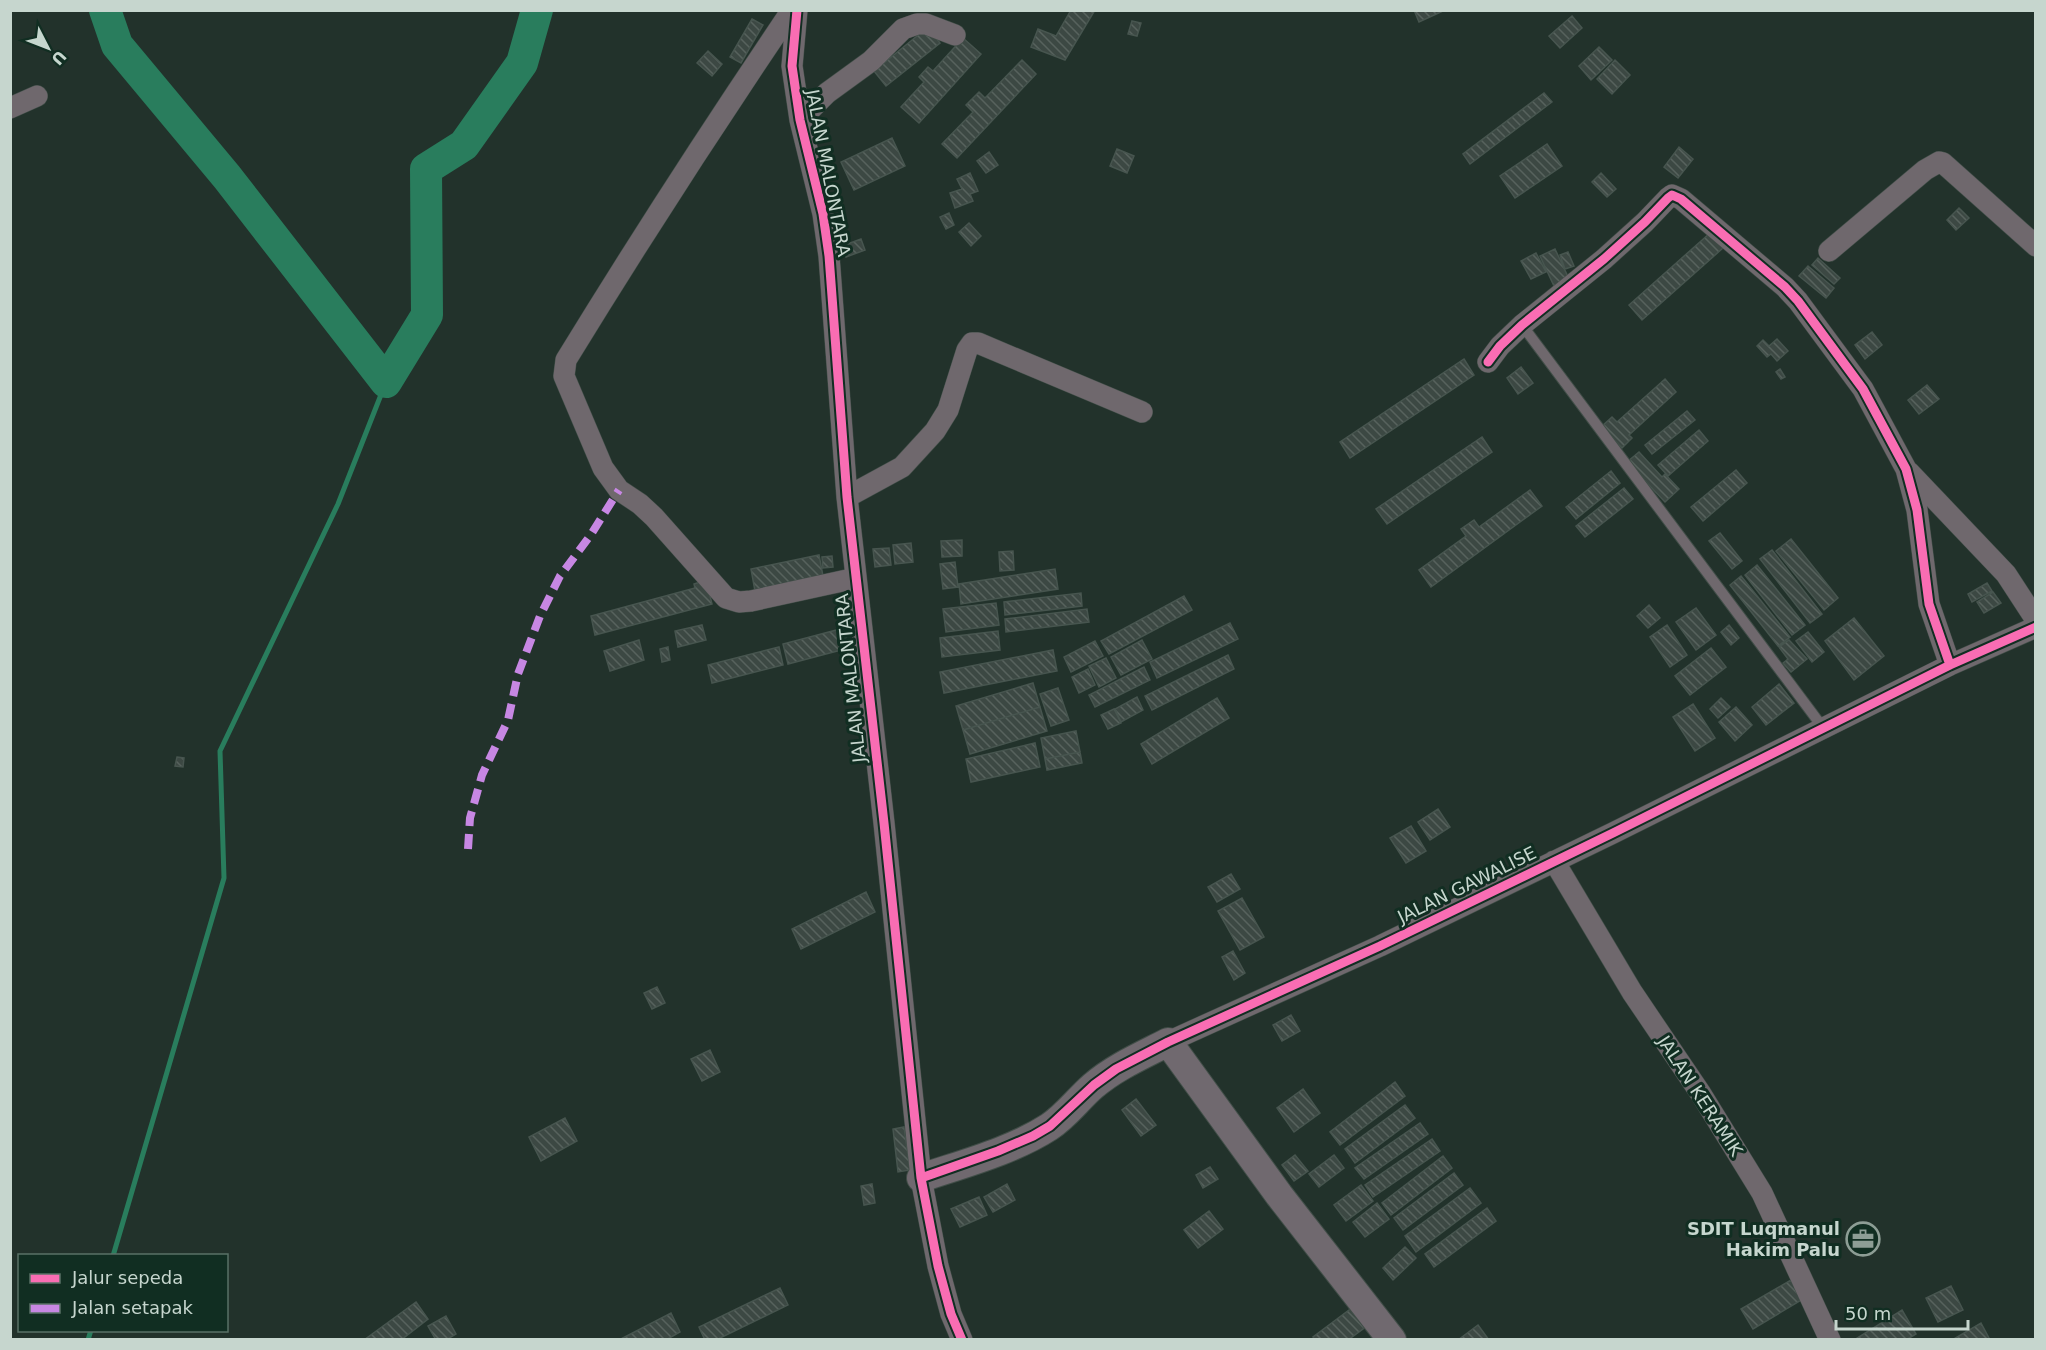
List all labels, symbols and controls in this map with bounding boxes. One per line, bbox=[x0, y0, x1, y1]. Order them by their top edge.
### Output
north arrow bbox=[18, 18, 78, 78]
text: U bbox=[47, 47, 70, 69]
street label: JALAN MALONTARA bbox=[802, 86, 855, 259]
street label: JALAN MALONTARA bbox=[831, 592, 870, 765]
street label: JALAN GAWALISE bbox=[1393, 842, 1540, 928]
street label: JALAN KERAMIK bbox=[1653, 1031, 1748, 1161]
place label: SDIT Luqmanul Hakim Palu bbox=[1687, 1218, 1840, 1260]
office icon: SDIT Luqmanul Hakim Palu bbox=[1845, 1221, 1881, 1257]
legend bbox=[18, 1254, 228, 1332]
text: Jalur sepeda bbox=[71, 1267, 183, 1288]
scale bar bbox=[1836, 1293, 1968, 1331]
text: Jalan setapak bbox=[71, 1297, 193, 1318]
text: 50 m bbox=[1845, 1303, 1891, 1324]

